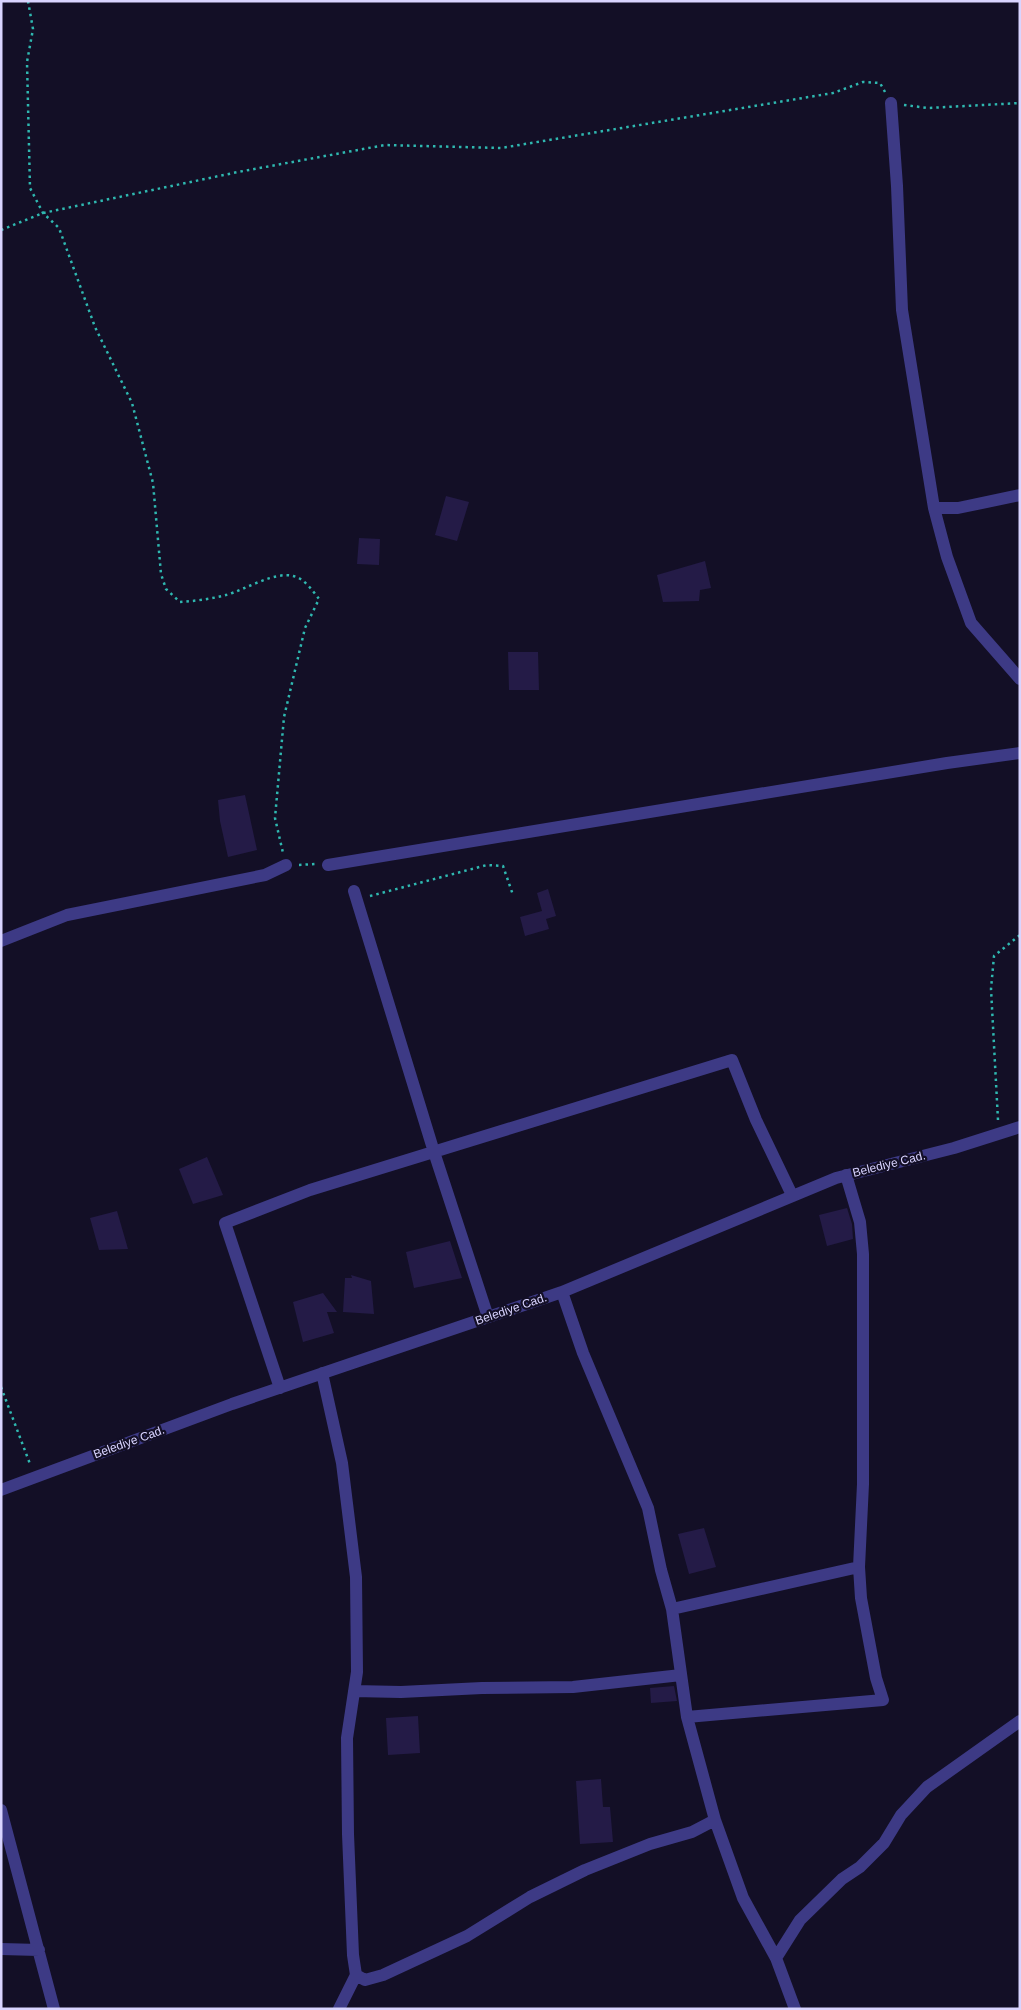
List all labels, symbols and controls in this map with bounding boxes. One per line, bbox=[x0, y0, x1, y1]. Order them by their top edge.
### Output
street label: Belediye Cad. bbox=[851, 1148, 927, 1180]
street label: Belediye Cad. bbox=[473, 1290, 549, 1328]
street label: Belediye Cad. bbox=[91, 1423, 167, 1461]

